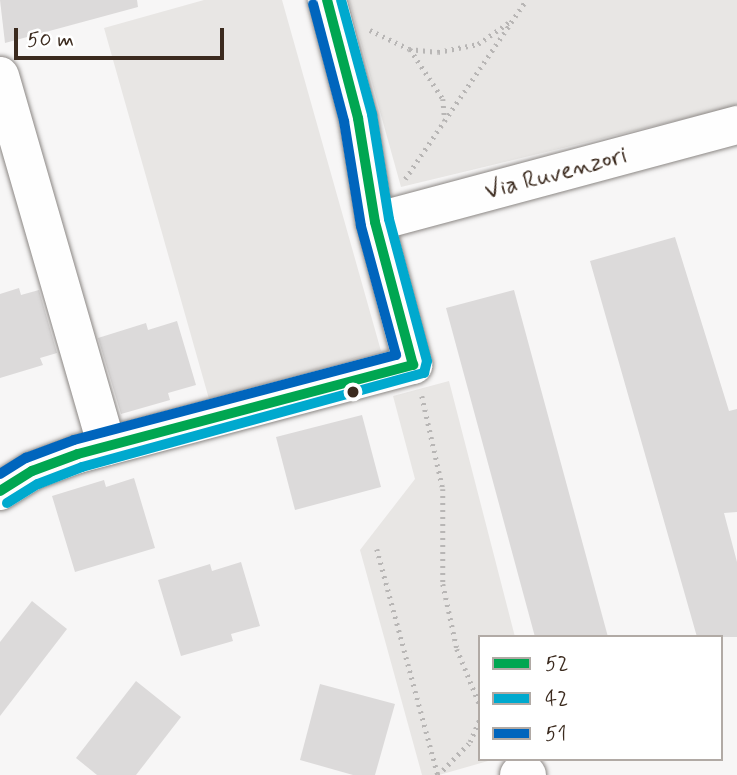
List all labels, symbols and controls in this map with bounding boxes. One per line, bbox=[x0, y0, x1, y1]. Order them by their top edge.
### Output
scale bar bbox=[18, 14, 228, 58]
text: 50 m bbox=[27, 26, 74, 54]
street label: Via Ruvenzori bbox=[484, 142, 628, 206]
unlabelled marker bbox=[346, 385, 360, 399]
legend bbox=[478, 635, 723, 761]
text: 52 bbox=[545, 650, 569, 678]
text: 42 bbox=[545, 685, 568, 713]
text: 51 bbox=[545, 720, 567, 748]

